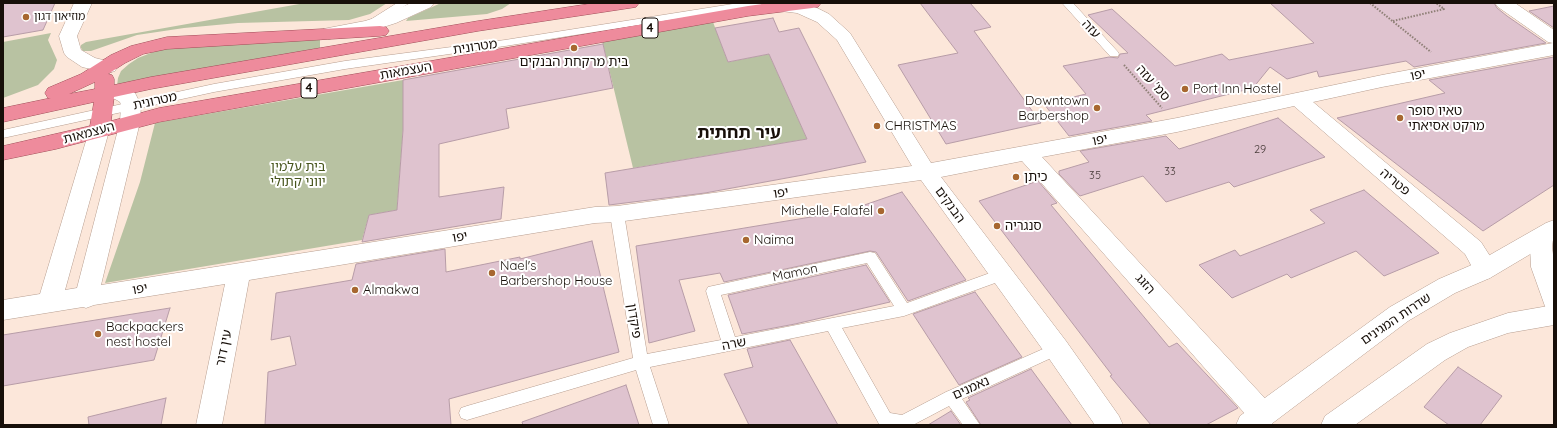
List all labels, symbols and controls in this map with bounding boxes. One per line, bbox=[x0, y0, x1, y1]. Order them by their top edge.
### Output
place label: מוזיאון דגון bbox=[34, 10, 85, 24]
marker: מוזיאון דגון bbox=[21, 12, 31, 22]
street label: עזה bbox=[1078, 16, 1104, 42]
road number: 4 bbox=[642, 18, 658, 38]
street label: מטרונית bbox=[452, 36, 498, 58]
marker: בית מרקחת הבנקים bbox=[569, 43, 579, 53]
place label: בית מרקחת הבנקים bbox=[519, 54, 629, 70]
street label: העצמאות bbox=[379, 59, 433, 83]
street label: סמ' עזה bbox=[1133, 62, 1173, 104]
street label: יפו bbox=[1409, 66, 1427, 84]
road number: 4 bbox=[301, 78, 317, 98]
place label: Port Inn Hostel bbox=[1193, 81, 1281, 97]
marker: Port Inn Hostel bbox=[1180, 84, 1190, 94]
street label: מטרונית bbox=[132, 89, 178, 113]
place label: Downtown Barbershop bbox=[1018, 93, 1089, 124]
marker: Downtown Barbershop bbox=[1092, 103, 1102, 113]
place label: טאיו סופר מרקט אסיאתי bbox=[1408, 103, 1485, 134]
marker: טאיו סופר מרקט אסיאתי bbox=[1395, 113, 1405, 123]
place label: CHRISTMAS bbox=[885, 118, 956, 134]
street label: העצמאות bbox=[62, 119, 116, 147]
marker: CHRISTMAS bbox=[872, 121, 882, 131]
district label: עיר תחתית bbox=[697, 123, 781, 143]
street label: יפו bbox=[1091, 131, 1109, 149]
house number: 29 bbox=[1254, 143, 1266, 157]
park label: בית עלמין יווני קתולי bbox=[270, 159, 326, 190]
house number: 33 bbox=[1164, 165, 1176, 179]
street label: פטריה bbox=[1377, 165, 1413, 199]
place label: כיתן bbox=[1024, 169, 1047, 185]
house number: 35 bbox=[1089, 169, 1101, 183]
marker: כיתן bbox=[1011, 172, 1021, 182]
street label: יפו bbox=[772, 184, 790, 202]
street label: הבנקים bbox=[932, 184, 968, 226]
place label: Michelle Falafel bbox=[781, 203, 873, 219]
marker: Michelle Falafel bbox=[876, 206, 886, 216]
place label: סנגריה bbox=[1005, 218, 1042, 234]
marker: סנגריה bbox=[992, 221, 1002, 231]
street label: יפו bbox=[451, 228, 469, 246]
place label: Naima bbox=[754, 232, 794, 248]
marker: Naima bbox=[741, 235, 751, 245]
place label: Nael's Barbershop House bbox=[500, 258, 612, 289]
street label: Mamon bbox=[771, 261, 819, 285]
marker: Nael's Barbershop House bbox=[487, 268, 497, 278]
street label: הזגג bbox=[1132, 271, 1158, 297]
street label: יפו bbox=[131, 280, 149, 298]
place label: Almakwa bbox=[363, 282, 419, 298]
marker: Almakwa bbox=[350, 285, 360, 295]
street label: שדרות המגינים bbox=[1358, 290, 1434, 348]
street label: פיקדון bbox=[624, 302, 644, 340]
place label: Backpackers nest hostel bbox=[106, 319, 184, 350]
street label: עין דור bbox=[213, 328, 235, 368]
marker: Backpackers nest hostel bbox=[93, 329, 103, 339]
street label: שרה bbox=[721, 334, 747, 354]
street label: נאמנים bbox=[950, 373, 992, 403]

